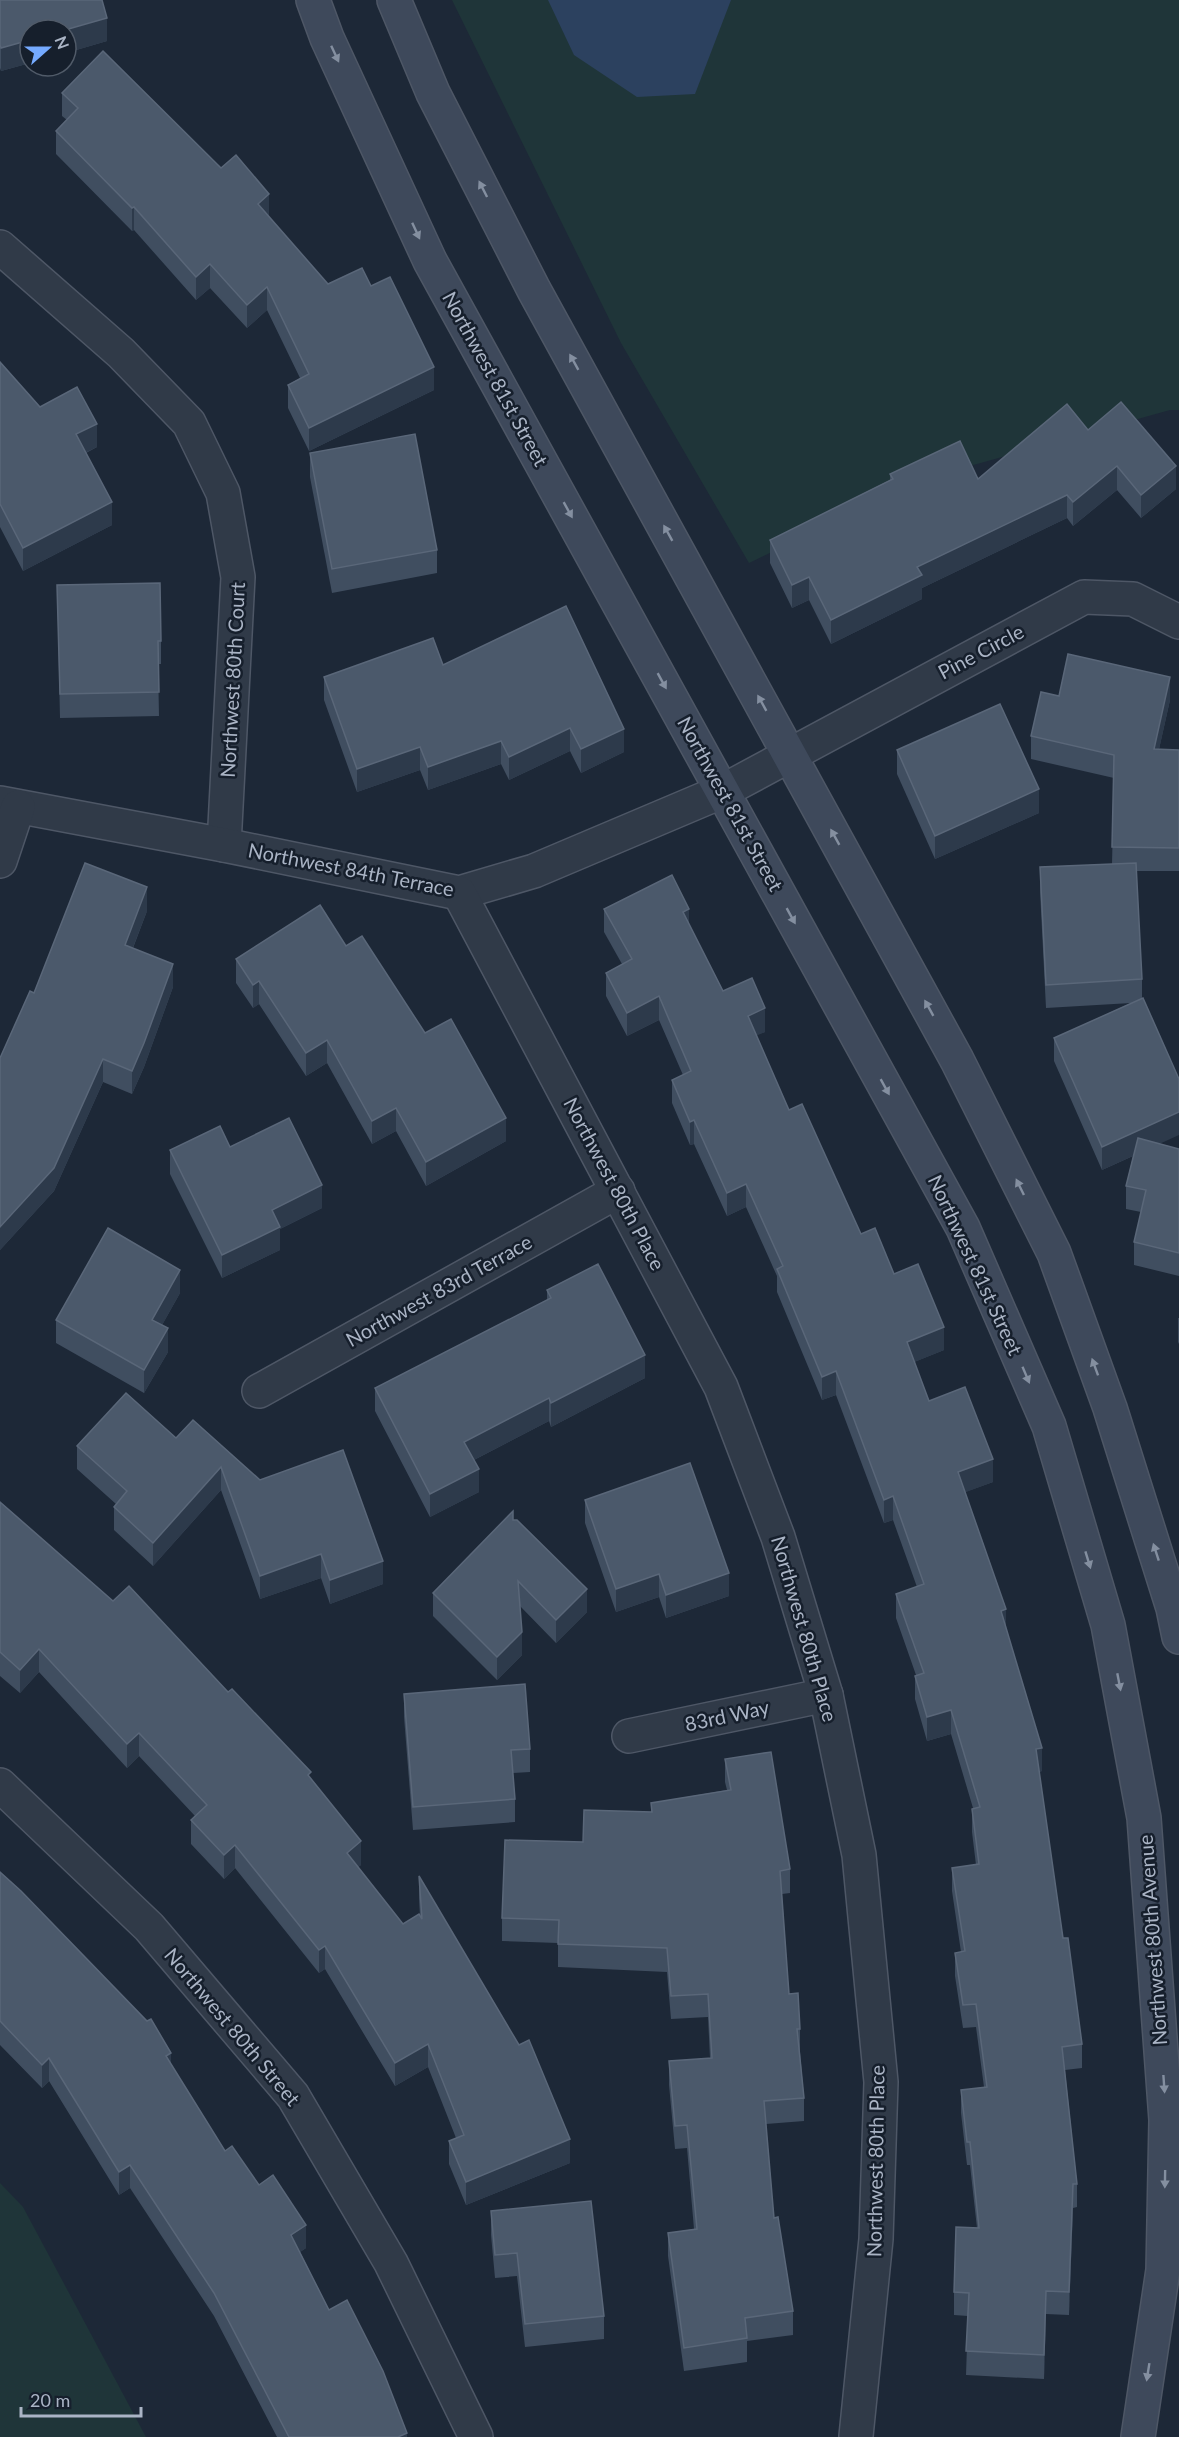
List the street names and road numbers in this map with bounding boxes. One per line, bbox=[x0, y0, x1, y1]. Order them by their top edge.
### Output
street label: Northwest 81st Street bbox=[438, 287, 554, 470]
street label: Northwest 80th Court bbox=[215, 582, 249, 778]
street label: Pine Circle bbox=[934, 619, 1027, 684]
street label: Northwest 81st Street bbox=[673, 712, 789, 895]
street label: Northwest 84th Terrace bbox=[246, 837, 456, 901]
street label: Northwest 80th Place bbox=[559, 1093, 671, 1274]
street label: Northwest 81st Street bbox=[924, 1171, 1028, 1358]
street label: Northwest 83rd Terrace bbox=[341, 1229, 536, 1351]
street label: Northwest 80th Place bbox=[767, 1533, 843, 1724]
street label: 83rd Way bbox=[682, 1694, 772, 1736]
street label: Northwest 80th Avenue bbox=[1133, 1834, 1171, 2046]
street label: Northwest 80th Street bbox=[160, 1943, 306, 2110]
street label: Northwest 80th Place bbox=[861, 2065, 889, 2257]

